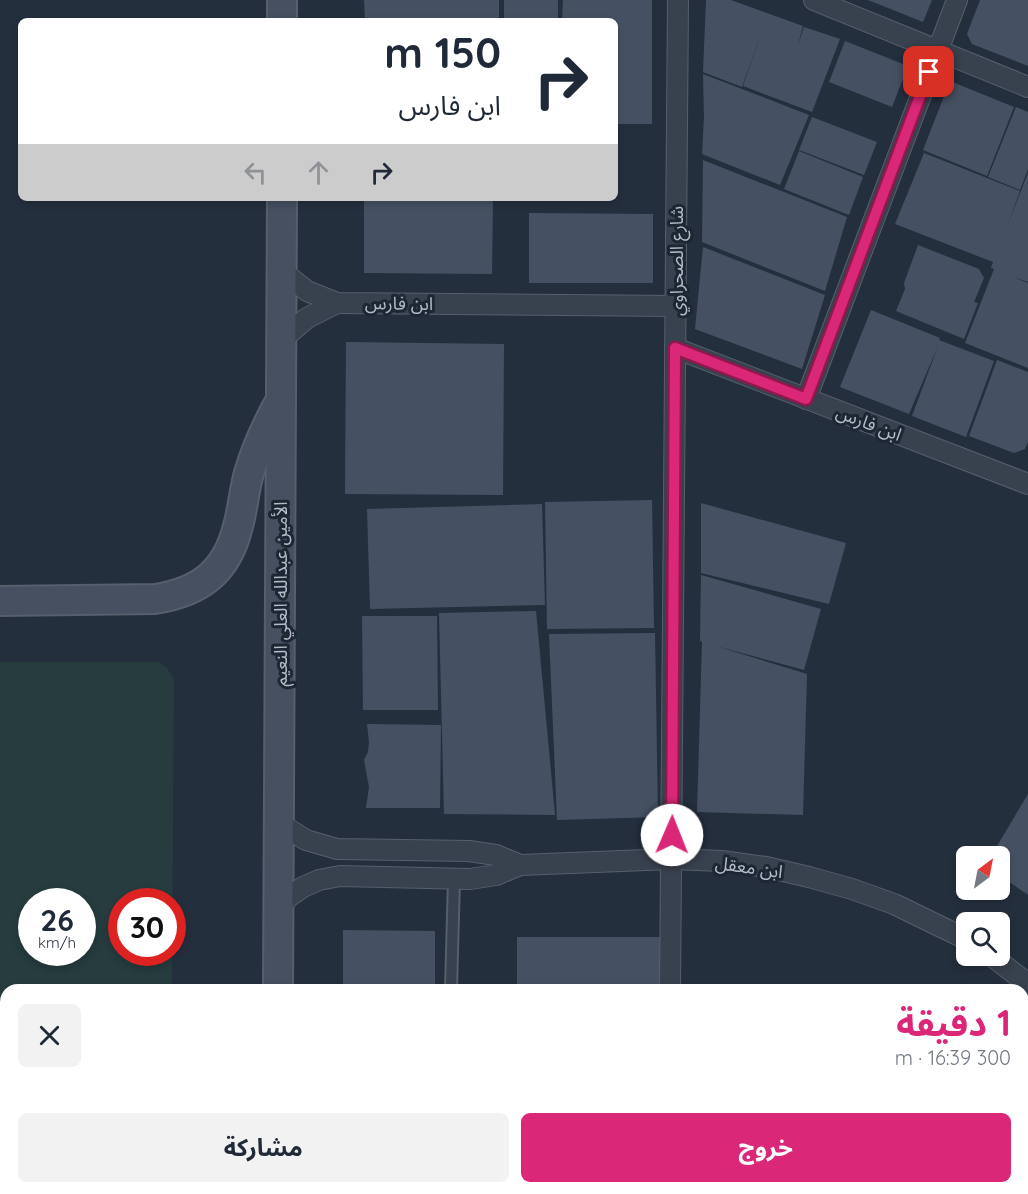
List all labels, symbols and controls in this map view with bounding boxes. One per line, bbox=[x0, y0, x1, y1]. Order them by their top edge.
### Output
text: 150 m bbox=[384, 26, 501, 79]
icon: right bbox=[522, 42, 600, 120]
pin bbox=[903, 46, 954, 97]
icon: arrive bbox=[912, 55, 945, 88]
text: ابن فارس bbox=[399, 88, 501, 122]
icon: left bbox=[239, 156, 272, 189]
icon: ahead bbox=[302, 156, 335, 189]
icon: right bbox=[365, 156, 398, 189]
street label: شارع الصحراوي bbox=[665, 206, 691, 316]
street label: ابن فارس bbox=[365, 291, 433, 315]
street label: ابن فارس bbox=[833, 400, 905, 446]
street label: الأمين عبدالله العلي النعيم bbox=[269, 501, 294, 687]
position arrow bbox=[640, 803, 704, 867]
north arrow bbox=[956, 846, 1010, 900]
map controls bbox=[956, 846, 1010, 966]
street label: ابن معقل bbox=[714, 851, 784, 883]
speed limit sign: 30 bbox=[108, 888, 186, 966]
text: 26 bbox=[40, 901, 74, 939]
button: search bbox=[956, 912, 1010, 966]
text: km/h bbox=[38, 933, 76, 952]
text: 1 دقيقة bbox=[896, 1000, 1011, 1045]
button: close bbox=[18, 1004, 81, 1067]
text: 300 m · 16:39 bbox=[895, 1045, 1011, 1070]
button: مشاركة bbox=[18, 1113, 509, 1182]
button: خروج bbox=[521, 1113, 1011, 1182]

